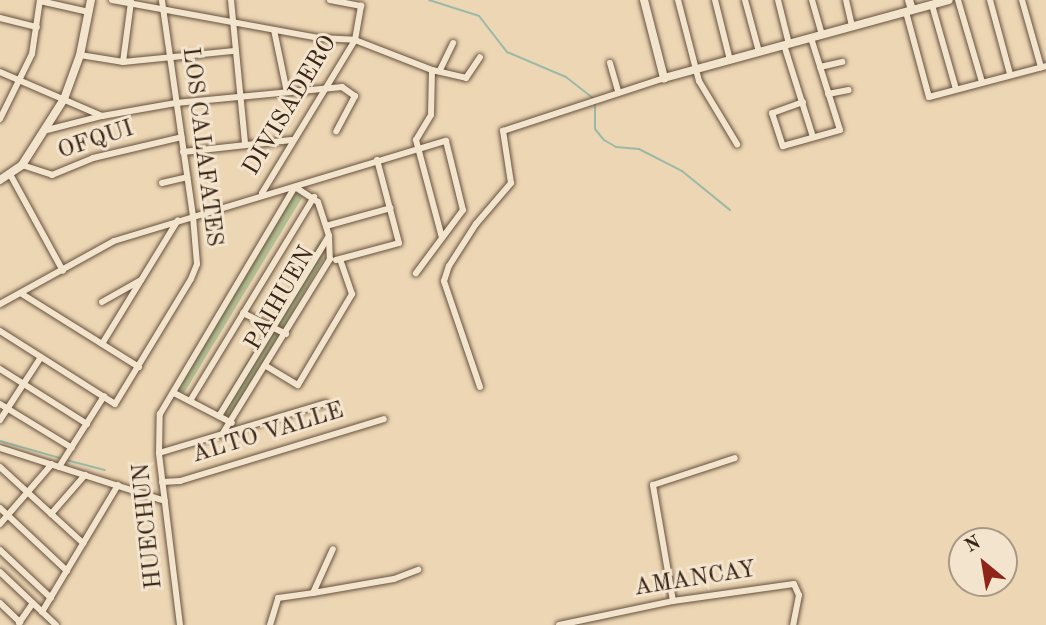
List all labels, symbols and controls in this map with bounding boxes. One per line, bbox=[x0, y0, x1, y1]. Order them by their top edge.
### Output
street label: DIVISADERO bbox=[238, 31, 344, 181]
street label: LOS CALAFATES bbox=[174, 46, 228, 248]
street label: OFQUI bbox=[54, 115, 138, 167]
street label: PAIHUEN bbox=[240, 242, 322, 356]
street label: ALTO VALLE bbox=[189, 397, 347, 471]
street label: HUECHUN bbox=[128, 462, 170, 590]
north arrow bbox=[948, 527, 1018, 597]
text: N bbox=[962, 533, 984, 557]
street label: AMANCAY bbox=[632, 556, 758, 604]

